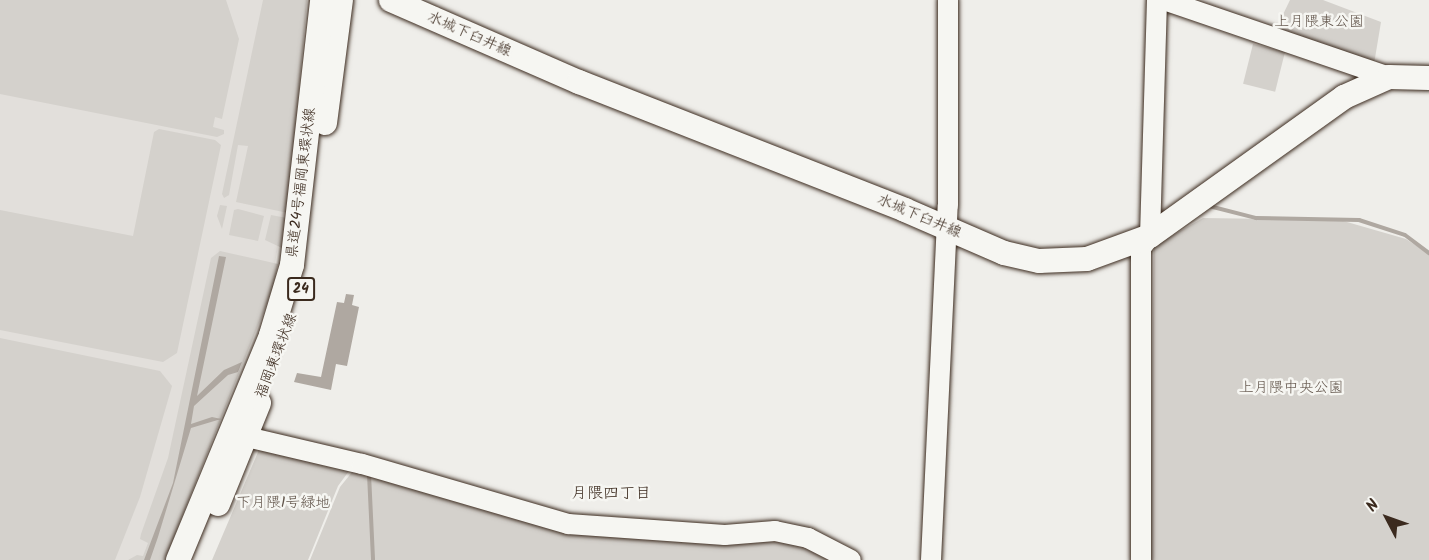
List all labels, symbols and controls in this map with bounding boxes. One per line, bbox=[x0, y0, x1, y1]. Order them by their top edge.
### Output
street label: 水城下臼井線 bbox=[424, 8, 514, 62]
park label: 上月隈東公園 bbox=[1274, 14, 1364, 32]
street label: 県道24号福岡東環状線 bbox=[284, 106, 320, 260]
street label: 水城下臼井線 bbox=[874, 191, 964, 243]
road number: 24 bbox=[286, 278, 316, 300]
street label: 福岡東環状線 bbox=[252, 311, 302, 401]
park label: 上月隈中央公園 bbox=[1239, 380, 1343, 398]
district label: 月隈四丁目 bbox=[571, 484, 651, 504]
north arrow bbox=[1357, 488, 1417, 548]
text: N bbox=[1360, 494, 1386, 518]
park label: 下月隈1号緑地 bbox=[236, 495, 330, 513]

